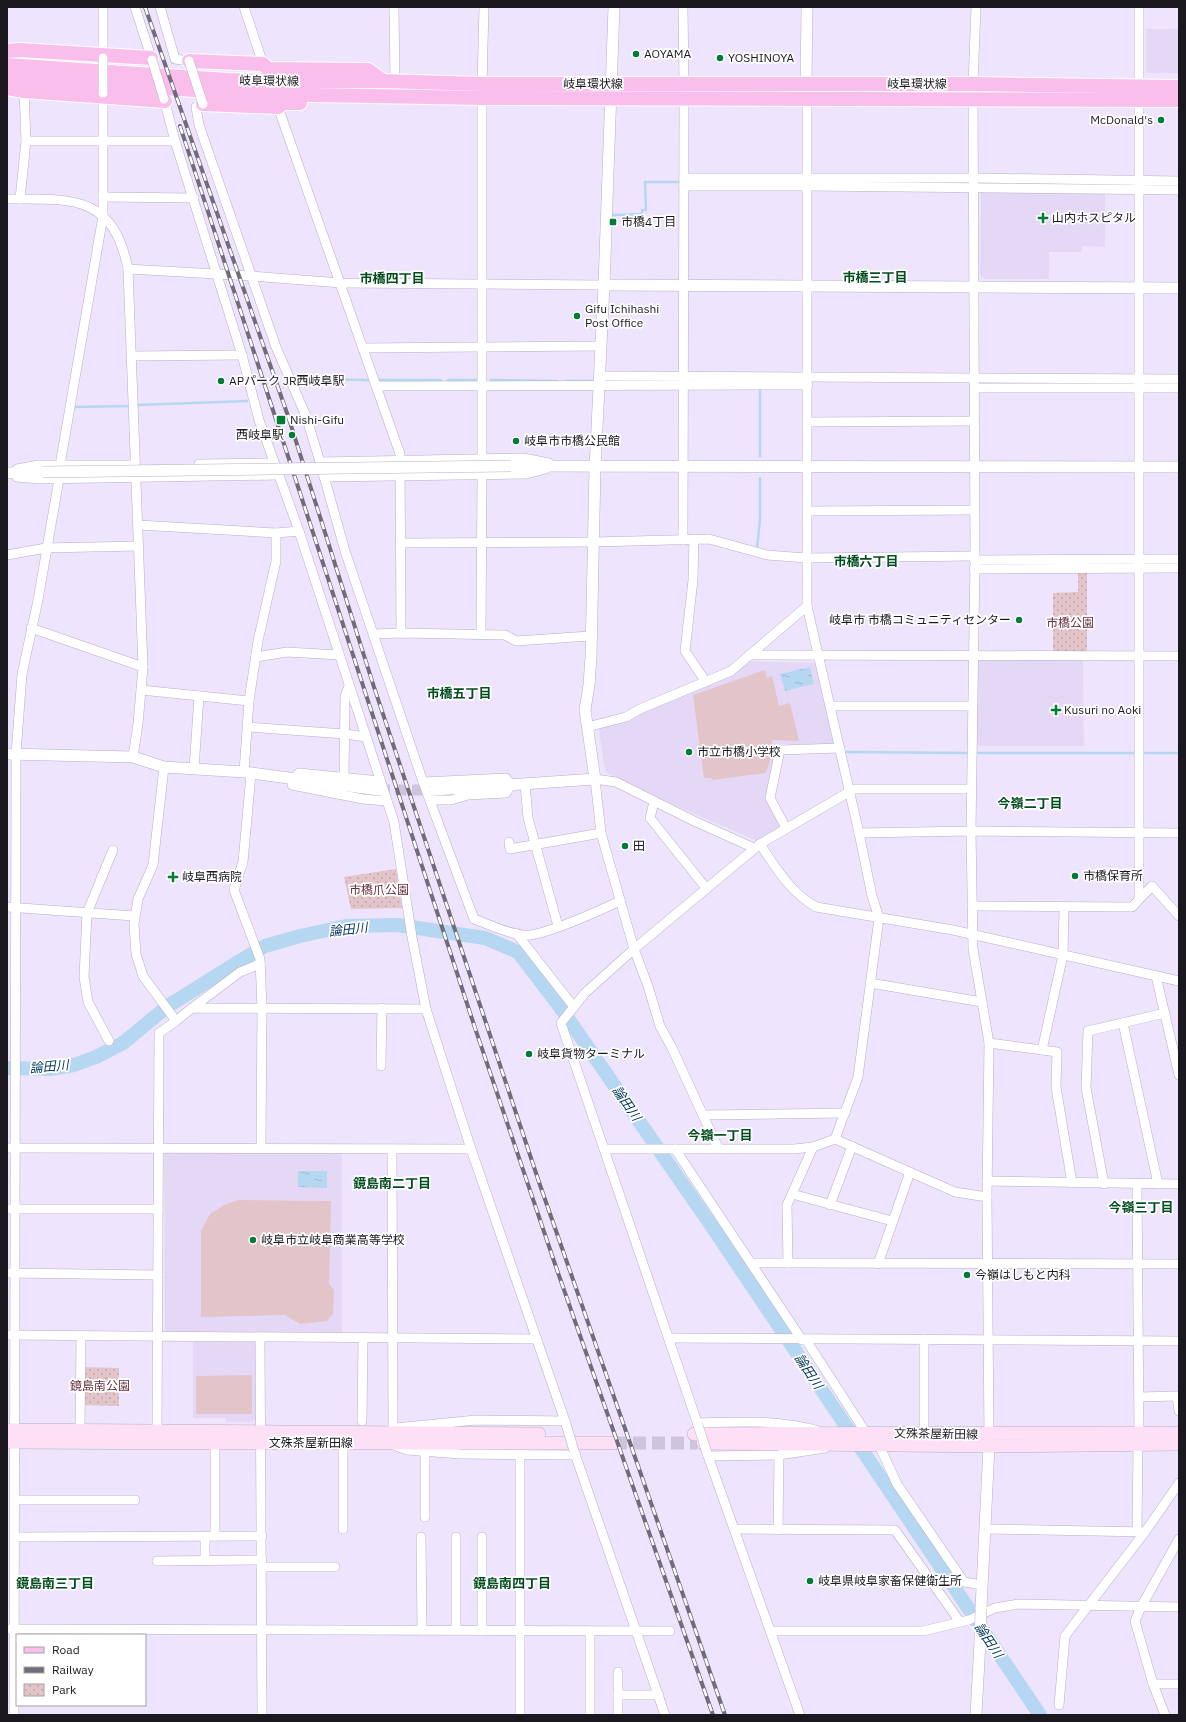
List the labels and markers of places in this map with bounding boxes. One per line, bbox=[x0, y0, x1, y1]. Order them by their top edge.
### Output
place label: AOYAMA bbox=[644, 46, 692, 61]
marker: AOYAMA bbox=[631, 49, 641, 59]
place label: YOSHINOYA bbox=[728, 50, 795, 65]
marker: YOSHINOYA bbox=[715, 53, 725, 63]
place label: McDonald's bbox=[1090, 112, 1153, 127]
marker: McDonald's bbox=[1156, 115, 1166, 125]
place label: 山内ホスピタル bbox=[1052, 210, 1136, 225]
marker: 山内ホスピタル bbox=[1037, 212, 1049, 224]
place label: 市橋4丁目 bbox=[621, 214, 676, 229]
marker: 市橋4丁目 bbox=[608, 217, 618, 227]
place label: Gifu Ichihashi Post Office bbox=[585, 301, 659, 330]
marker: Gifu Ichihashi Post Office bbox=[572, 311, 582, 321]
place label: APパーク JR西岐阜駅 bbox=[229, 373, 345, 388]
marker: APパーク JR西岐阜駅 bbox=[216, 376, 226, 386]
place label: Nishi-Gifu bbox=[290, 412, 344, 427]
marker: Nishi-Gifu bbox=[275, 414, 287, 426]
place label: 西岐阜駅 bbox=[236, 427, 284, 442]
marker: 西岐阜駅 bbox=[287, 430, 297, 440]
place label: 岐阜市市橋公民館 bbox=[524, 433, 620, 448]
marker: 岐阜市市橋公民館 bbox=[511, 436, 521, 446]
place label: 岐阜市 市橋コミュニティセンター bbox=[829, 612, 1011, 627]
marker: 岐阜市 市橋コミュニティセンター bbox=[1014, 615, 1024, 625]
place label: Kusuri no Aoki bbox=[1064, 702, 1141, 717]
marker: Kusuri no Aoki bbox=[1051, 705, 1061, 715]
place label: 市立市橋小学校 bbox=[697, 744, 781, 759]
marker: 市立市橋小学校 bbox=[684, 747, 694, 757]
place label: 田 bbox=[633, 838, 645, 853]
marker: 田 bbox=[620, 841, 630, 851]
place label: 市橋保育所 bbox=[1083, 868, 1143, 883]
place label: 岐阜西病院 bbox=[182, 869, 242, 884]
marker: 岐阜西病院 bbox=[167, 871, 179, 883]
marker: 市橋保育所 bbox=[1070, 871, 1080, 881]
place label: 岐阜貨物ターミナル bbox=[537, 1046, 645, 1061]
marker: 岐阜貨物ターミナル bbox=[524, 1049, 534, 1059]
place label: 岐阜市立岐阜商業高等学校 bbox=[261, 1232, 405, 1247]
marker: 岐阜市立岐阜商業高等学校 bbox=[248, 1235, 258, 1245]
place label: 今嶺はしもと内科 bbox=[975, 1267, 1071, 1282]
marker: 今嶺はしもと内科 bbox=[962, 1270, 972, 1280]
place label: 岐阜県岐阜家畜保健衛生所 bbox=[818, 1573, 962, 1588]
marker: 岐阜県岐阜家畜保健衛生所 bbox=[805, 1576, 815, 1586]

